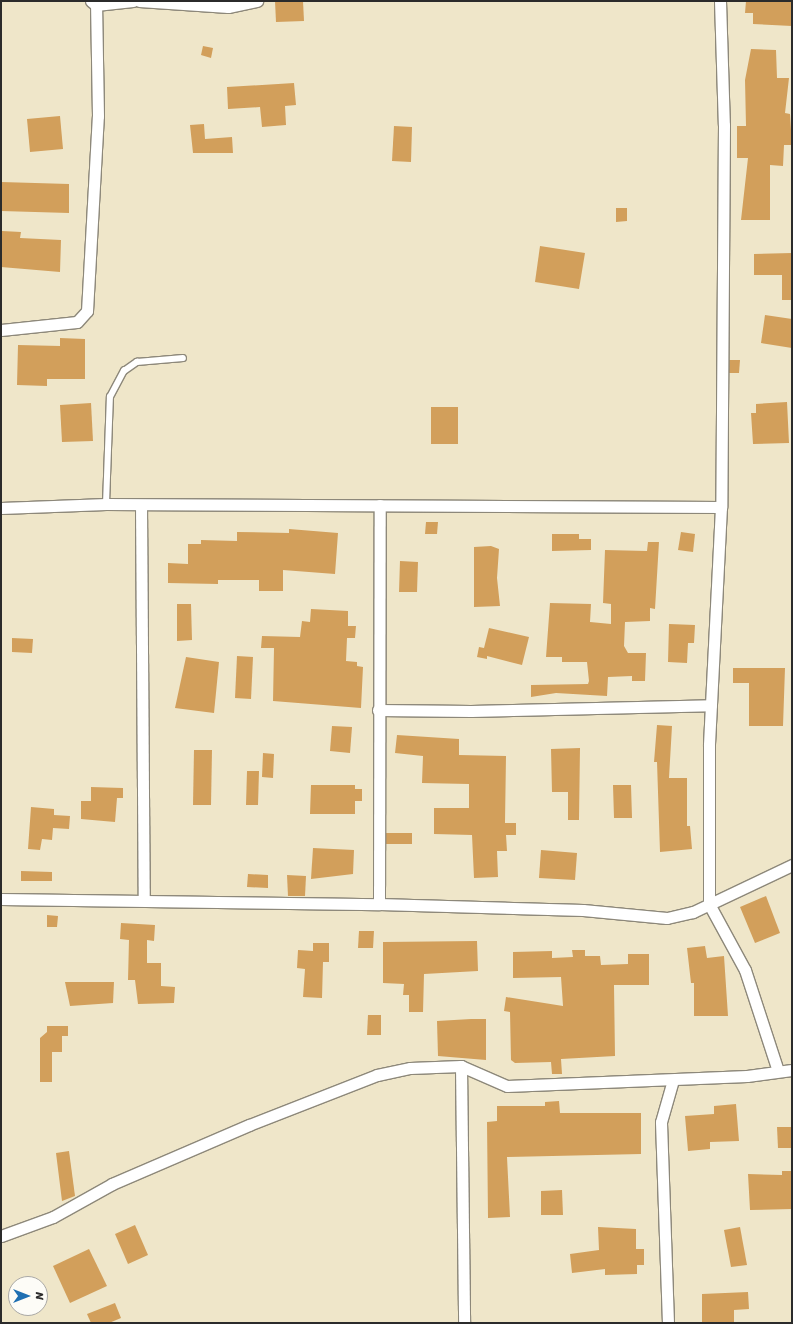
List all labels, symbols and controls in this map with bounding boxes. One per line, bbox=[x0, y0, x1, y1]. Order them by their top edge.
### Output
north arrow bbox=[8, 1276, 48, 1316]
text: N bbox=[30, 1292, 49, 1300]

